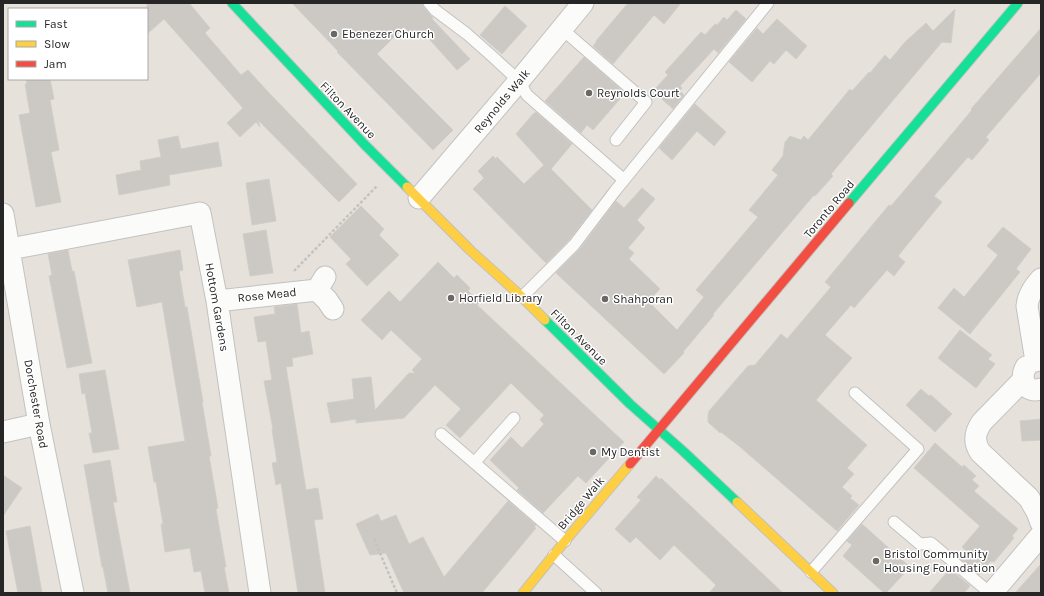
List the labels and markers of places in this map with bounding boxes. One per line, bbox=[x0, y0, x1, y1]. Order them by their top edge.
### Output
place label: Ebenezer Church bbox=[342, 27, 434, 41]
marker: Ebenezer Church bbox=[329, 29, 339, 39]
place label: Reynolds Court bbox=[597, 86, 680, 100]
marker: Reynolds Court bbox=[584, 88, 594, 98]
place label: Horfield Library bbox=[459, 291, 543, 305]
place label: Shahporan bbox=[613, 292, 673, 306]
marker: Horfield Library bbox=[446, 293, 456, 303]
marker: Shahporan bbox=[600, 294, 610, 304]
place label: My Dentist bbox=[601, 445, 660, 459]
marker: My Dentist bbox=[588, 447, 598, 457]
place label: Bristol Community Housing Foundation bbox=[884, 547, 995, 575]
marker: Bristol Community Housing Foundation bbox=[871, 556, 881, 566]

